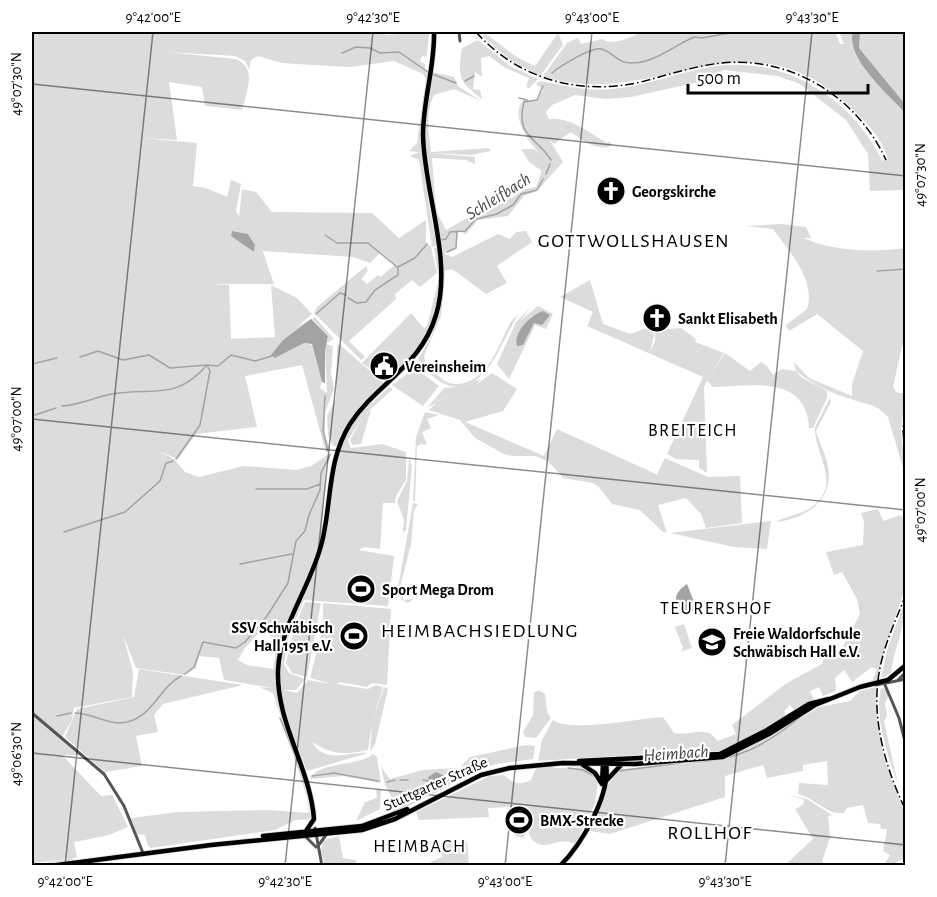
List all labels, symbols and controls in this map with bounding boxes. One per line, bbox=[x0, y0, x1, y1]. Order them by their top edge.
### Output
text: 9°42'00"E bbox=[125, 10, 181, 25]
text: 9°42'30"E bbox=[346, 10, 400, 25]
text: 9°43'00"E bbox=[565, 10, 619, 25]
text: 9°43'30"E bbox=[786, 10, 838, 25]
text: 49°07'30"N bbox=[9, 52, 24, 116]
scale bar bbox=[688, 57, 868, 95]
text: 500 m bbox=[697, 70, 741, 88]
text: 49°07'30"N bbox=[913, 143, 928, 207]
water label: Schleifbach bbox=[463, 170, 534, 224]
church icon: Georgskirche bbox=[595, 175, 627, 207]
place label: Georgskirche bbox=[632, 184, 717, 200]
district label: GOTTWOLLSHAUSEN bbox=[538, 231, 730, 251]
church icon: Sankt Elisabeth bbox=[641, 302, 673, 334]
place label: Sankt Elisabeth bbox=[678, 311, 778, 327]
public building icon: Vereinsheim bbox=[368, 350, 400, 382]
place label: Vereinsheim bbox=[405, 359, 486, 375]
text: 49°07'00"N bbox=[9, 386, 24, 452]
district label: BREITEICH bbox=[648, 422, 738, 440]
text: 49°07'00"N bbox=[913, 477, 928, 543]
sports icon: Sport Mega Drom bbox=[345, 573, 377, 605]
place label: Sport Mega Drom bbox=[382, 582, 494, 598]
district label: TEURERSHOF bbox=[660, 600, 772, 618]
place label: SSV Schwäbisch Hall 1951 e.V. bbox=[231, 620, 333, 654]
sports icon: SSV Schwäbisch Hall 1951 e.V. bbox=[338, 620, 370, 652]
district label: HEIMBACHSIEDLUNG bbox=[381, 621, 579, 641]
school or university icon: Freie Waldorfschule Schwäbisch Hall e.V. bbox=[696, 626, 728, 658]
place label: Freie Waldorfschule Schwäbisch Hall e.V. bbox=[733, 626, 861, 660]
text: 49°06'30"N bbox=[9, 722, 24, 786]
water label: Heimbach bbox=[643, 743, 709, 765]
street label: Stuttgarter Straße bbox=[381, 754, 490, 814]
sports icon: BMX-Strecke bbox=[503, 804, 535, 836]
place label: BMX-Strecke bbox=[540, 813, 624, 829]
district label: ROLLHOF bbox=[667, 823, 753, 843]
district label: HEIMBACH bbox=[373, 838, 467, 856]
text: 9°42'00"E bbox=[37, 874, 93, 889]
text: 9°42'30"E bbox=[258, 874, 312, 889]
text: 9°43'00"E bbox=[478, 874, 532, 889]
text: 9°43'30"E bbox=[699, 874, 751, 889]

